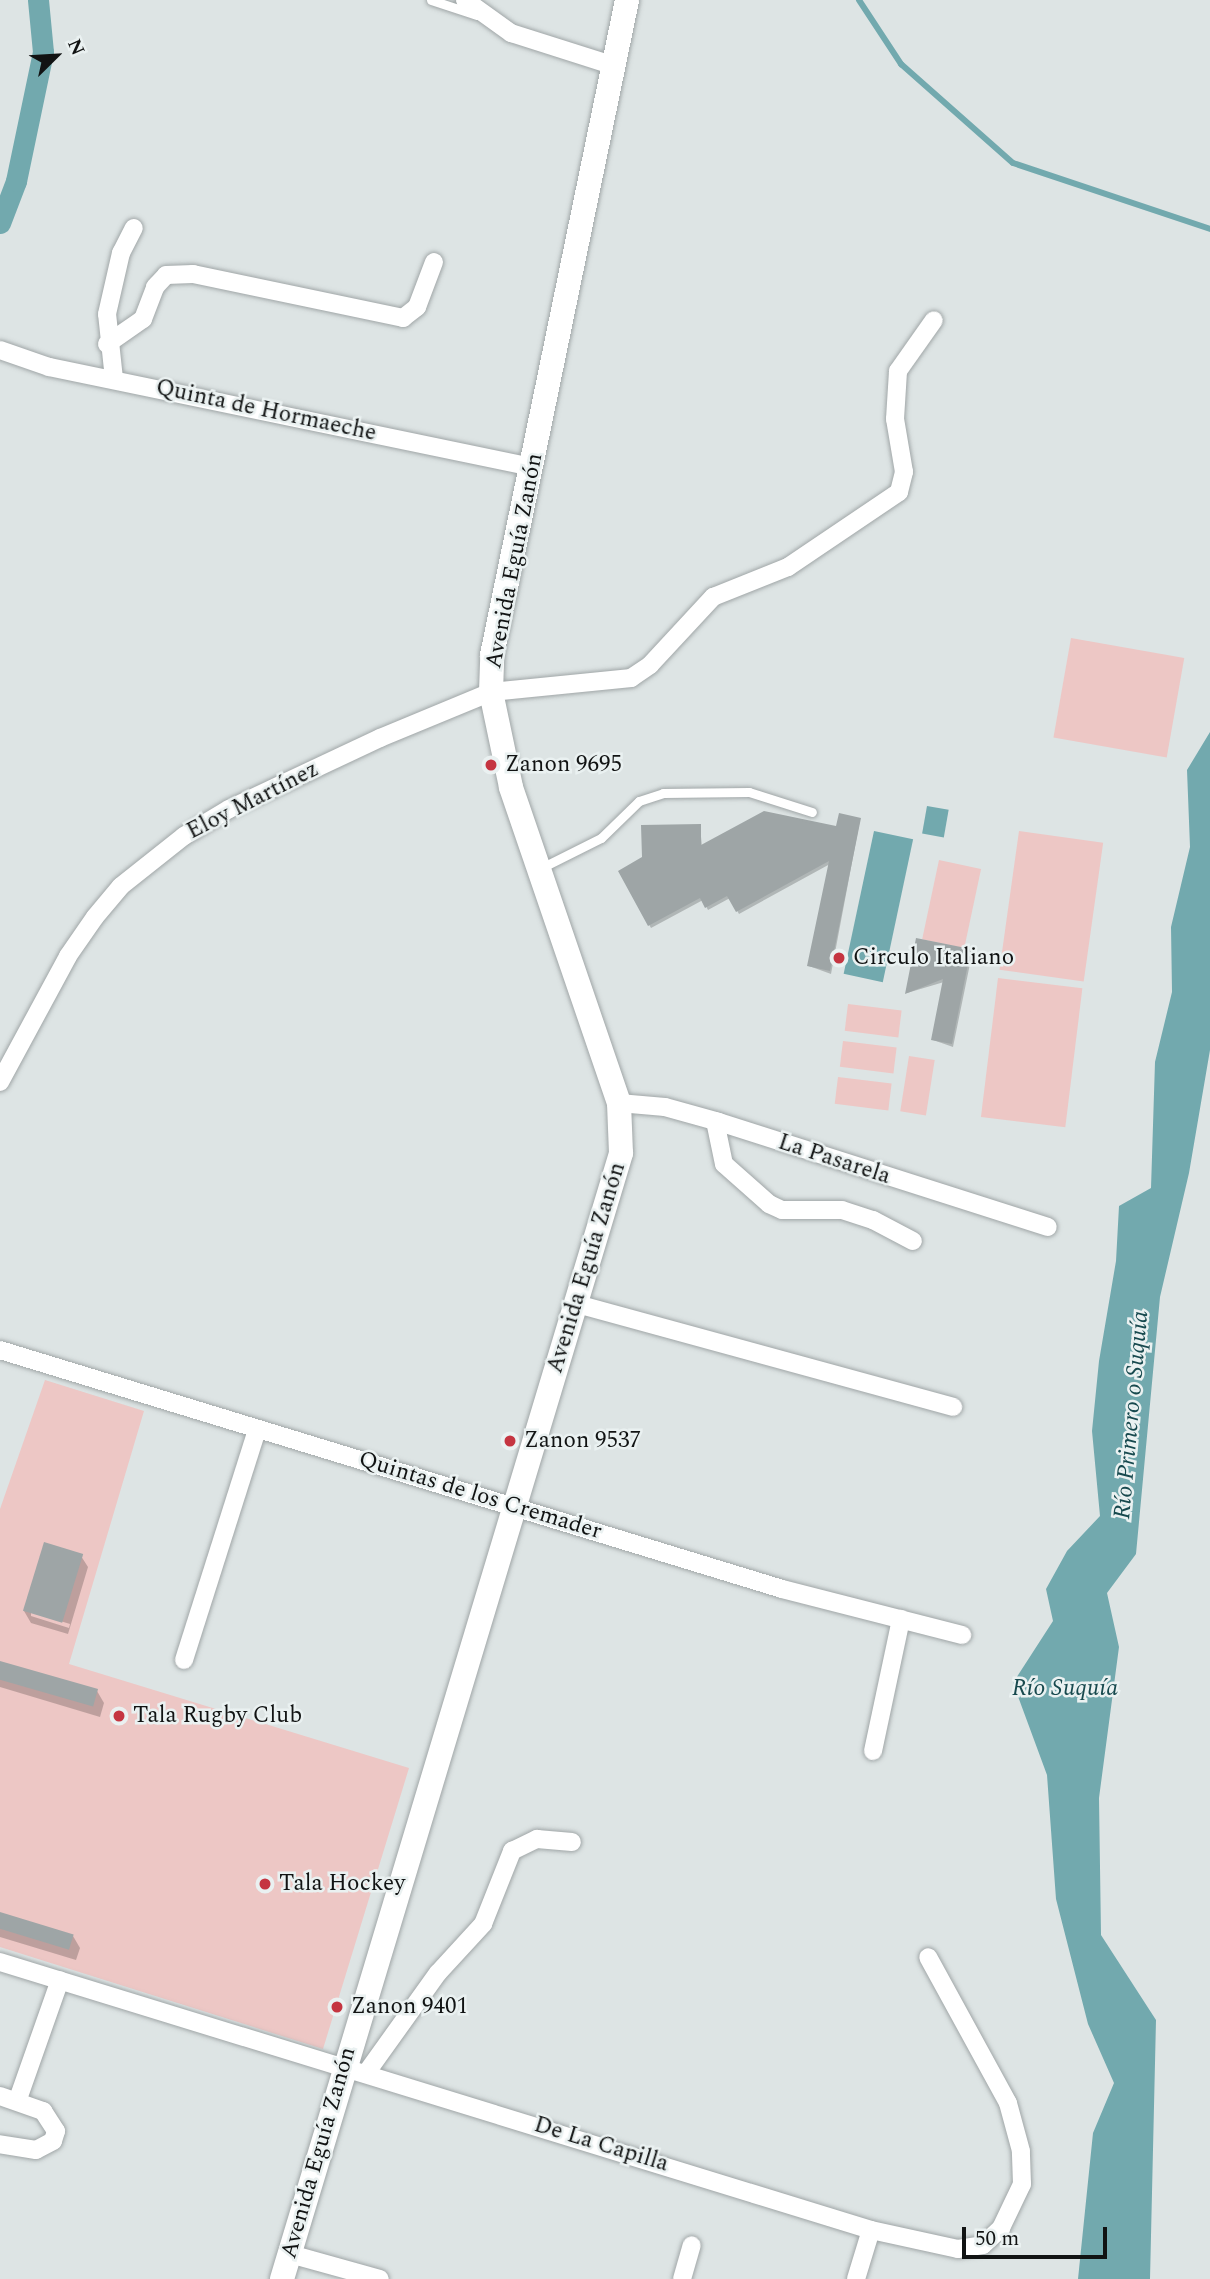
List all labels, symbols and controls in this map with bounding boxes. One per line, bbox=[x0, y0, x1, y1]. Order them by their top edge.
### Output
north arrow bbox=[21, 21, 91, 91]
text: N bbox=[59, 34, 92, 60]
street label: Quinta de Hormaeche bbox=[153, 374, 379, 448]
street label: Avenida Eguía Zanón bbox=[481, 451, 549, 671]
place label: Zanon 9695 bbox=[505, 751, 622, 779]
street label: Eloy Martínez bbox=[182, 756, 324, 846]
marker: Zanon 9695 bbox=[483, 757, 499, 773]
place label: Circulo Italiano bbox=[853, 944, 1014, 972]
marker: Circulo Italiano bbox=[831, 950, 847, 966]
street label: La Pasarela bbox=[774, 1129, 894, 1191]
street label: Avenida Eguía Zanón bbox=[542, 1159, 632, 1377]
water label: Río Primero o Suquía bbox=[1109, 1310, 1155, 1520]
place label: Zanon 9537 bbox=[524, 1427, 641, 1455]
marker: Zanon 9537 bbox=[502, 1433, 518, 1449]
street label: Quintas de los Cremader bbox=[355, 1446, 605, 1546]
water label: Río Suquía bbox=[1012, 1675, 1118, 1703]
place label: Tala Rugby Club bbox=[133, 1702, 302, 1730]
marker: Tala Rugby Club bbox=[111, 1708, 127, 1724]
place label: Tala Hockey bbox=[279, 1870, 405, 1898]
marker: Tala Hockey bbox=[257, 1876, 273, 1892]
place label: Zanon 9401 bbox=[351, 1993, 468, 2021]
marker: Zanon 9401 bbox=[329, 1999, 345, 2015]
street label: Avenida Eguía Zanón bbox=[276, 2044, 362, 2262]
street label: De La Capilla bbox=[530, 2111, 672, 2179]
scale bar bbox=[965, 2212, 1110, 2256]
text: 50 m bbox=[975, 2223, 1019, 2255]

